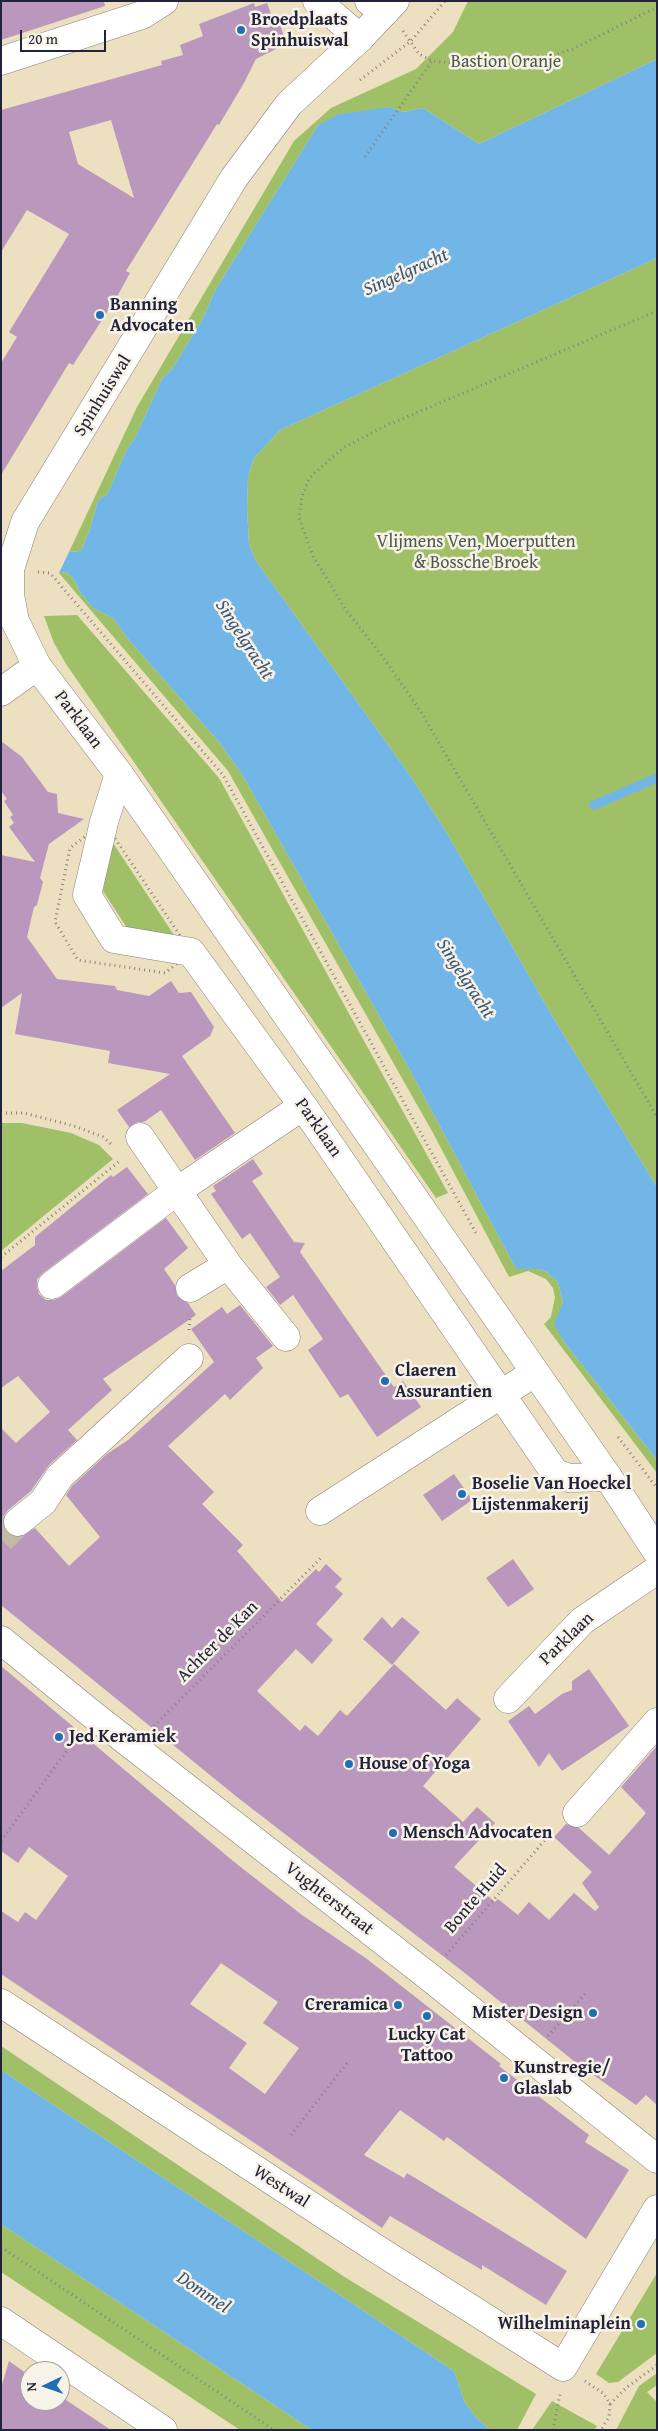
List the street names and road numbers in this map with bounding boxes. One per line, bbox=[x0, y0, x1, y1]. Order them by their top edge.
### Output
street label: Spinhuiswal bbox=[70, 351, 136, 441]
street label: Parklaan bbox=[49, 687, 107, 753]
street label: Parklaan bbox=[290, 1094, 346, 1162]
street label: Achter de Kan bbox=[173, 1597, 263, 1687]
street label: Parklaan bbox=[535, 1608, 599, 1670]
street label: Vughterstraat bbox=[280, 1858, 378, 1940]
street label: Bonte Huid bbox=[440, 1860, 512, 1938]
street label: Westwal bbox=[249, 2161, 313, 2213]

